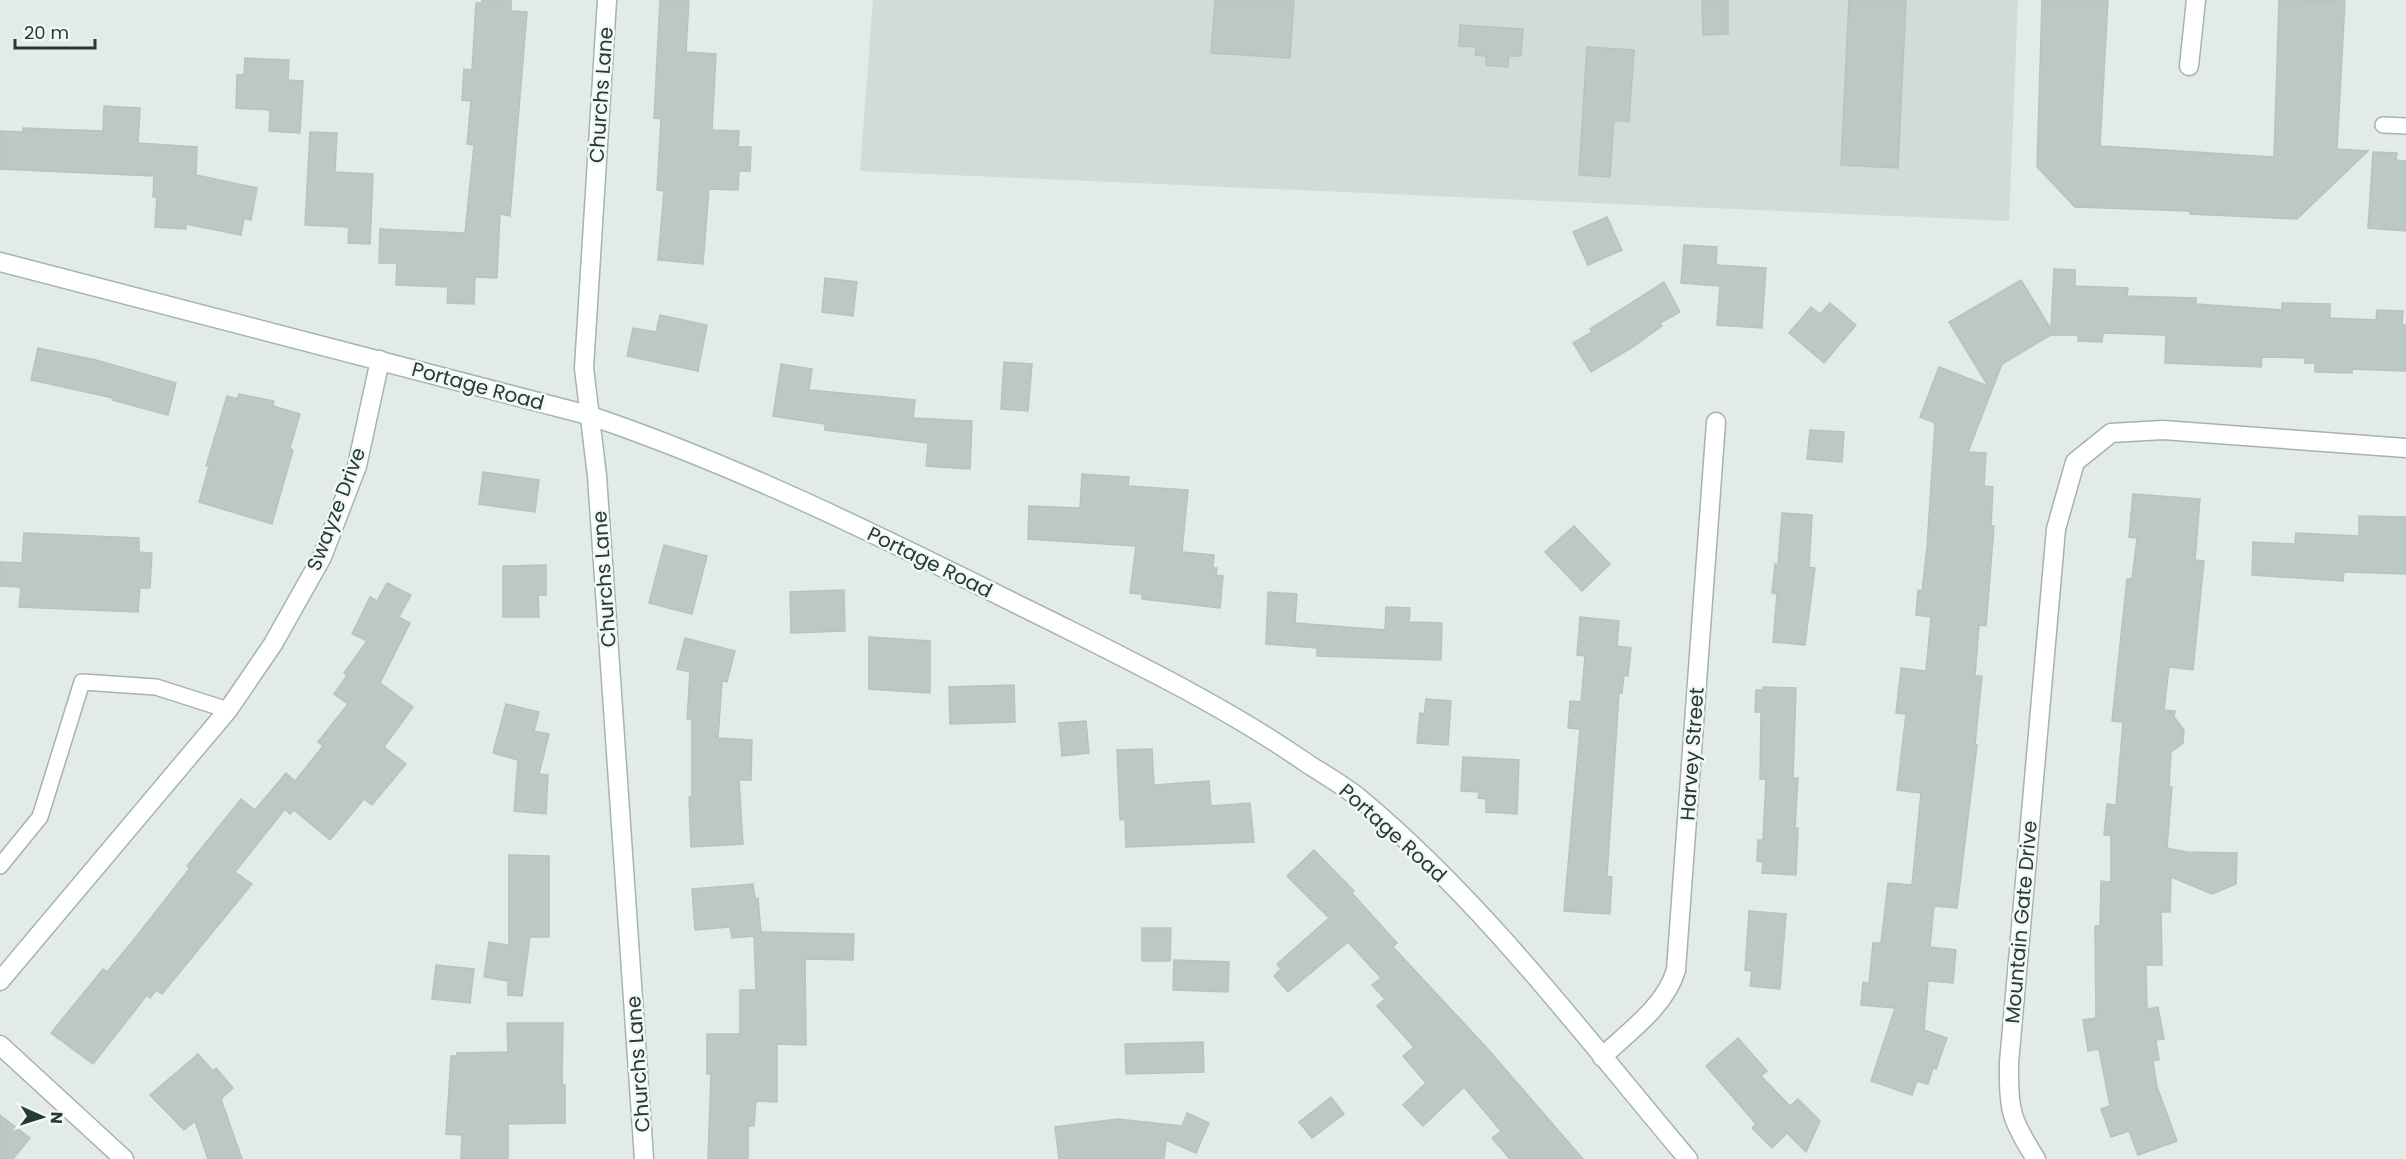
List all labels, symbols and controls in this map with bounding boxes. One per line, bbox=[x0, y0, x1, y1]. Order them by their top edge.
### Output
scale bar bbox=[15, 12, 94, 50]
text: 20 m bbox=[24, 20, 69, 45]
street label: Churchs Lane bbox=[582, 26, 620, 164]
street label: Portage Road bbox=[409, 355, 547, 417]
street label: Swayze Drive bbox=[300, 443, 372, 575]
street label: Churchs Lane bbox=[585, 510, 623, 648]
street label: Portage Road bbox=[863, 520, 997, 604]
street label: Harvey Street bbox=[1673, 686, 1711, 822]
street label: Portage Road bbox=[1333, 777, 1453, 889]
street label: Mountain Gate Drive bbox=[1998, 819, 2044, 1025]
street label: Churchs Lane bbox=[619, 995, 657, 1133]
north arrow bbox=[12, 1087, 72, 1147]
text: N bbox=[45, 1111, 68, 1124]

